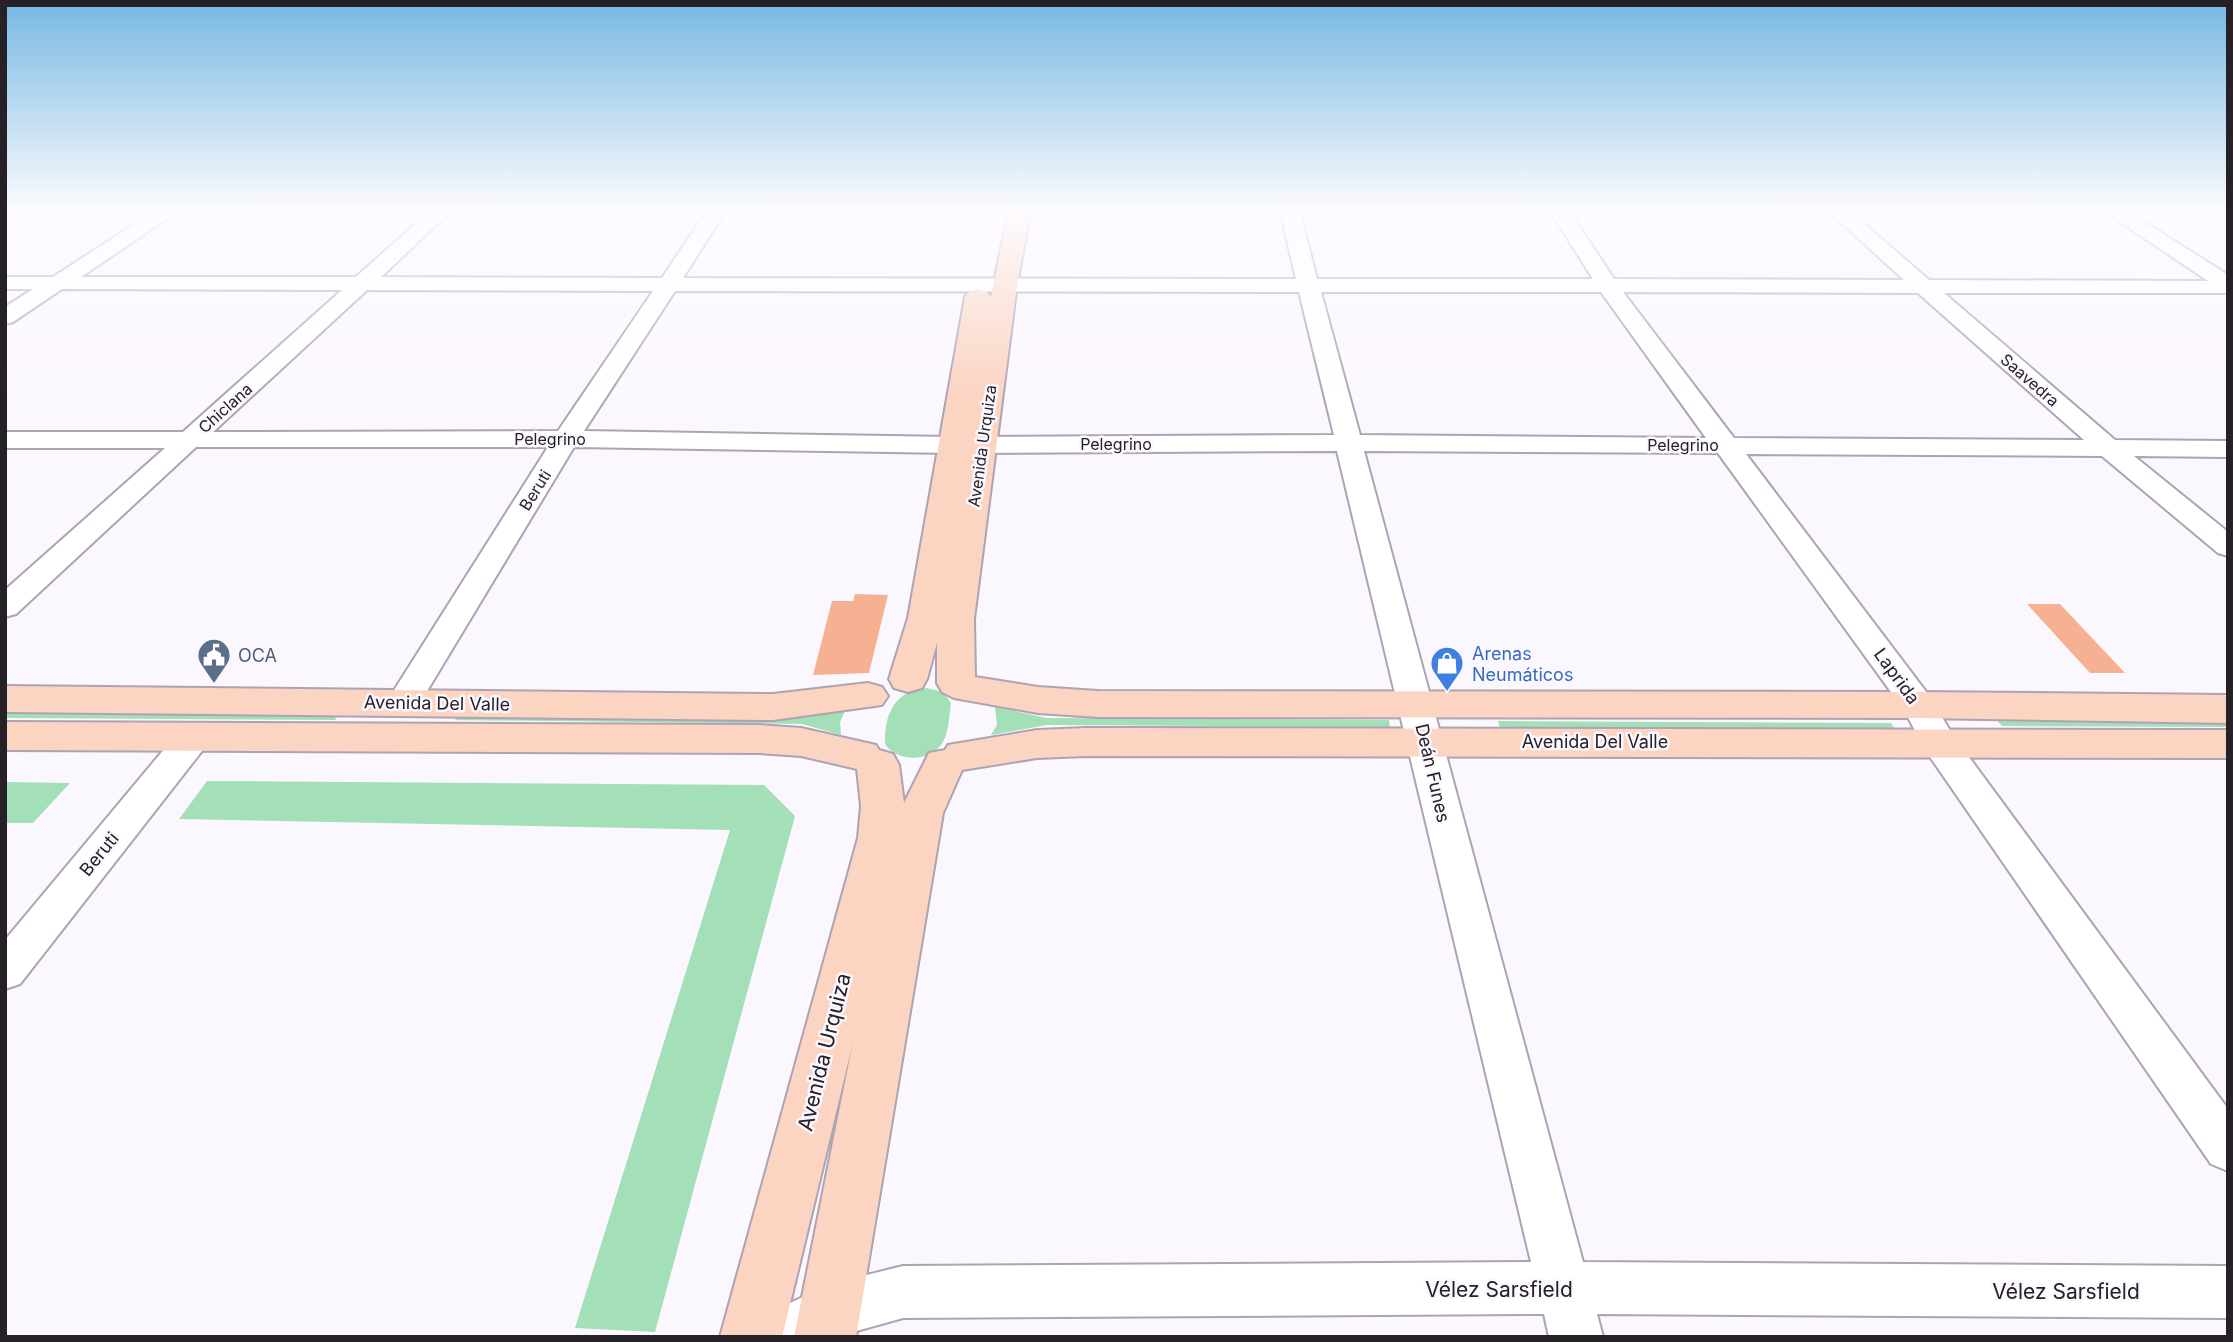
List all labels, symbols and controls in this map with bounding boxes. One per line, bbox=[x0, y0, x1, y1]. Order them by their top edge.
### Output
street label: Saavedra bbox=[1997, 349, 2063, 411]
street label: Chiclana bbox=[194, 379, 256, 437]
street label: Avenida Urquiza bbox=[964, 384, 1000, 508]
street label: Pelegrino bbox=[514, 429, 586, 449]
street label: Pelegrino bbox=[1080, 434, 1152, 454]
street label: Pelegrino bbox=[1647, 435, 1719, 455]
street label: Beruti bbox=[515, 466, 555, 514]
public building icon: OCA bbox=[195, 636, 233, 685]
place label: Arenas Neumáticos bbox=[1472, 643, 1573, 685]
shop icon: Arenas Neumáticos bbox=[1428, 644, 1466, 693]
street label: Laprida bbox=[1870, 644, 1924, 708]
place label: OCA bbox=[238, 645, 277, 666]
street label: Avenida Del Valle bbox=[364, 691, 510, 715]
street label: Deán Funes bbox=[1411, 722, 1455, 824]
street label: Avenida Del Valle bbox=[1522, 731, 1668, 752]
street label: Beruti bbox=[75, 828, 123, 880]
street label: Avenida Urquiza bbox=[792, 971, 856, 1133]
street label: Vélez Sarsfield bbox=[1425, 1277, 1573, 1302]
street label: Vélez Sarsfield bbox=[1992, 1279, 2140, 1304]

